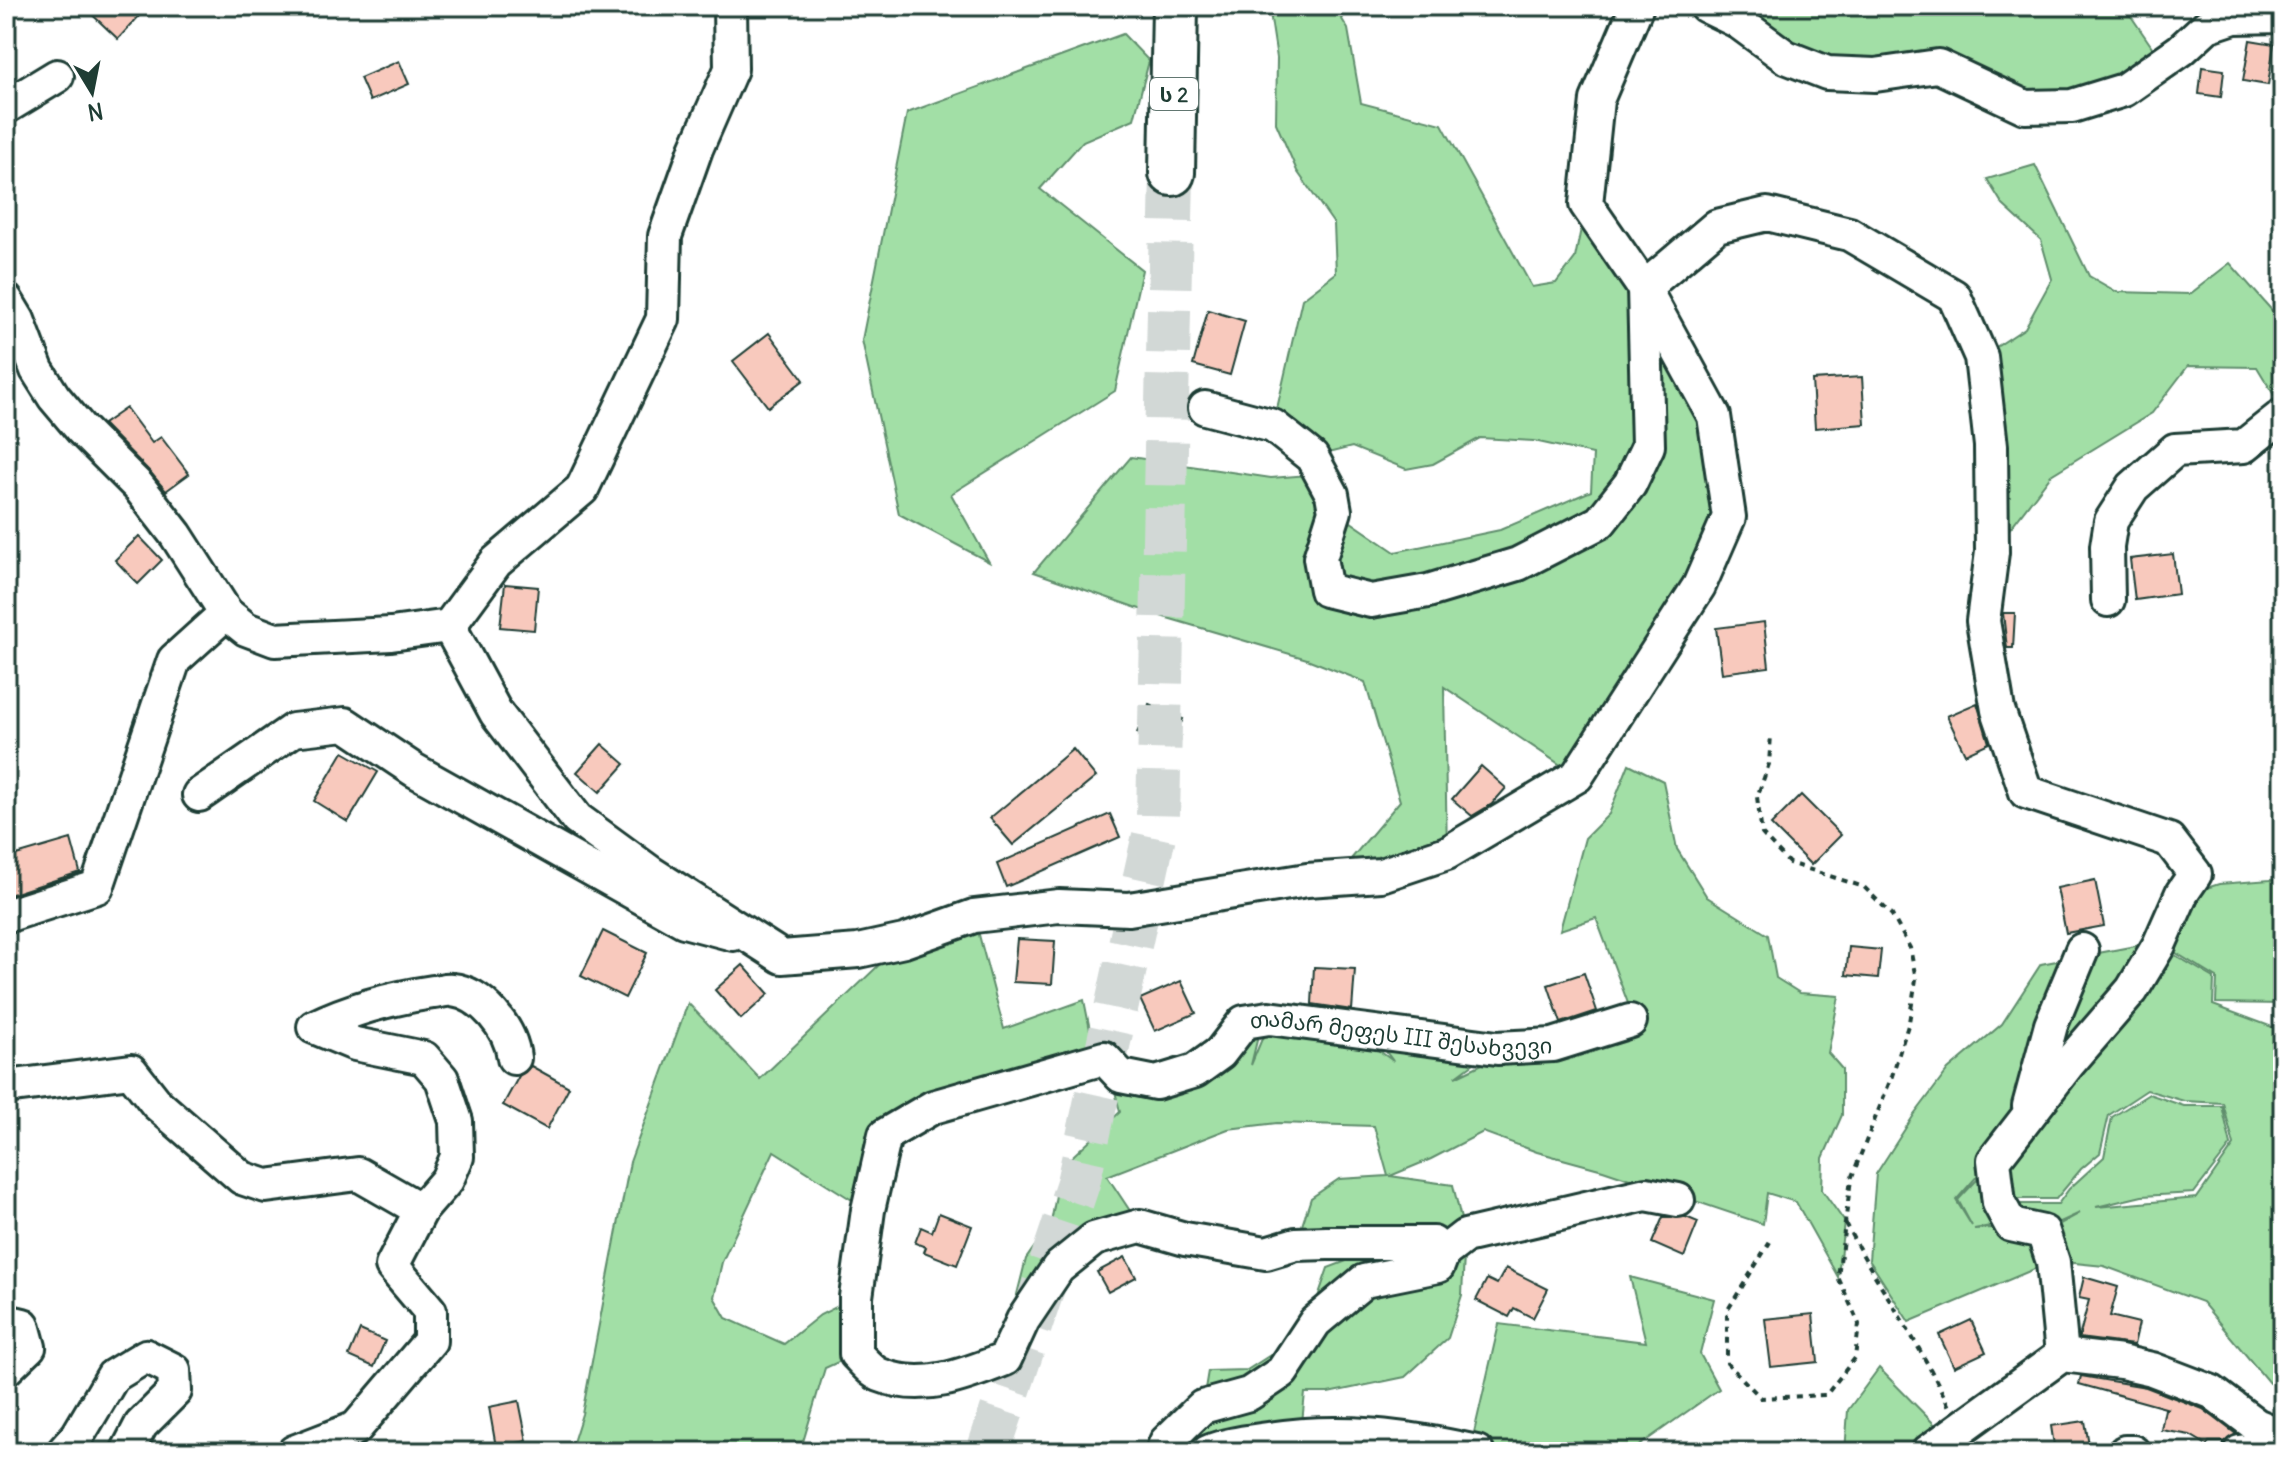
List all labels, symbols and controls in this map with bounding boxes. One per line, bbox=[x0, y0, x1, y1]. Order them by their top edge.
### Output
north arrow bbox=[52, 52, 132, 132]
road number: ს 2 bbox=[1150, 78, 1198, 110]
text: N bbox=[86, 97, 105, 127]
street label: თამარ მეფეს III შესახვევი bbox=[1248, 1004, 1553, 1062]

